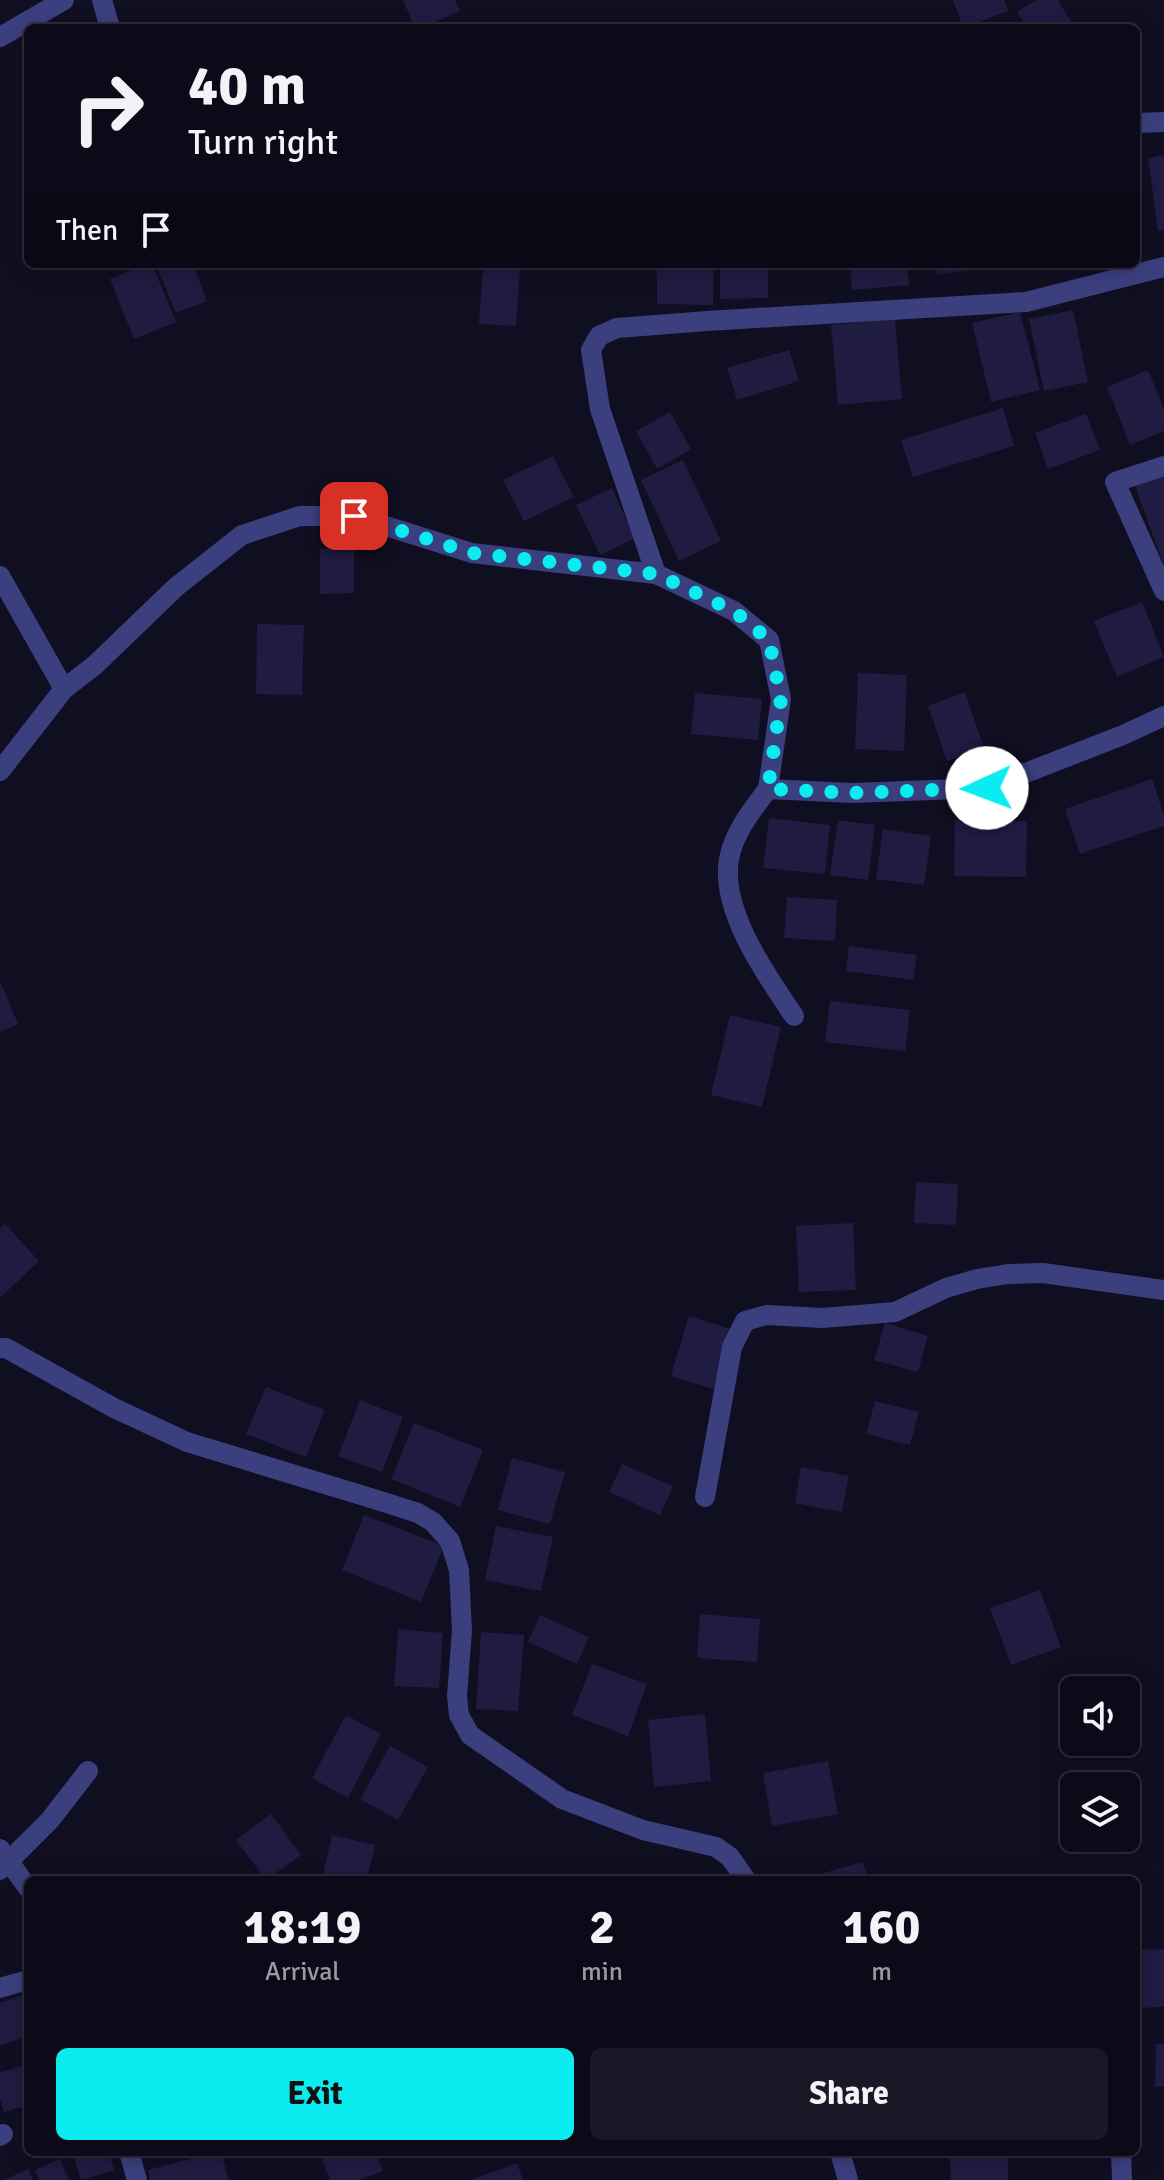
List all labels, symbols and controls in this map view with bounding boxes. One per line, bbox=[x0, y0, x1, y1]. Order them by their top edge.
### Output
text: 40 m bbox=[188, 51, 306, 120]
icon: right bbox=[56, 56, 160, 160]
text: Turn right bbox=[188, 120, 338, 165]
icon: arrive bbox=[134, 208, 178, 252]
text: Then bbox=[56, 212, 118, 249]
pin bbox=[320, 482, 388, 550]
icon: arrive bbox=[332, 494, 376, 538]
position arrow bbox=[945, 746, 1029, 830]
map controls bbox=[1060, 1676, 1140, 1852]
button: sound bbox=[1060, 1676, 1140, 1756]
button: layers bbox=[1060, 1772, 1140, 1852]
text: 18:19 bbox=[244, 1898, 361, 1957]
text: 2 bbox=[589, 1898, 615, 1957]
text: 160 bbox=[843, 1898, 920, 1957]
text: Arrival bbox=[265, 1956, 340, 1988]
text: min bbox=[581, 1956, 623, 1988]
text: m bbox=[871, 1956, 892, 1988]
button: Exit bbox=[56, 2048, 574, 2140]
button: Share bbox=[590, 2048, 1108, 2140]

